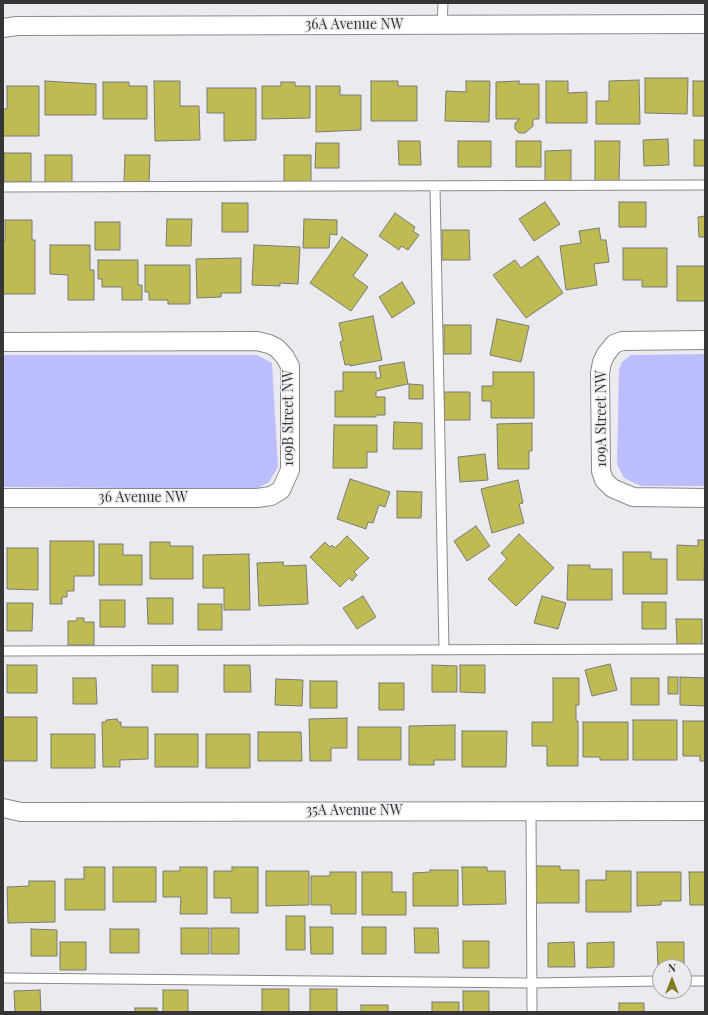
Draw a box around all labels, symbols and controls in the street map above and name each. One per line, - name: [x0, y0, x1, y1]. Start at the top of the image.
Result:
- street label: 36A Avenue NW: [305, 17, 403, 33]
- street label: 109B Street NW: [281, 370, 297, 466]
- street label: 109A Street NW: [594, 371, 610, 467]
- street label: 36 Avenue NW: [98, 490, 188, 506]
- street label: 35A Avenue NW: [306, 803, 402, 819]
- north arrow: [652, 959, 692, 999]
- text: N: [668, 960, 676, 975]

